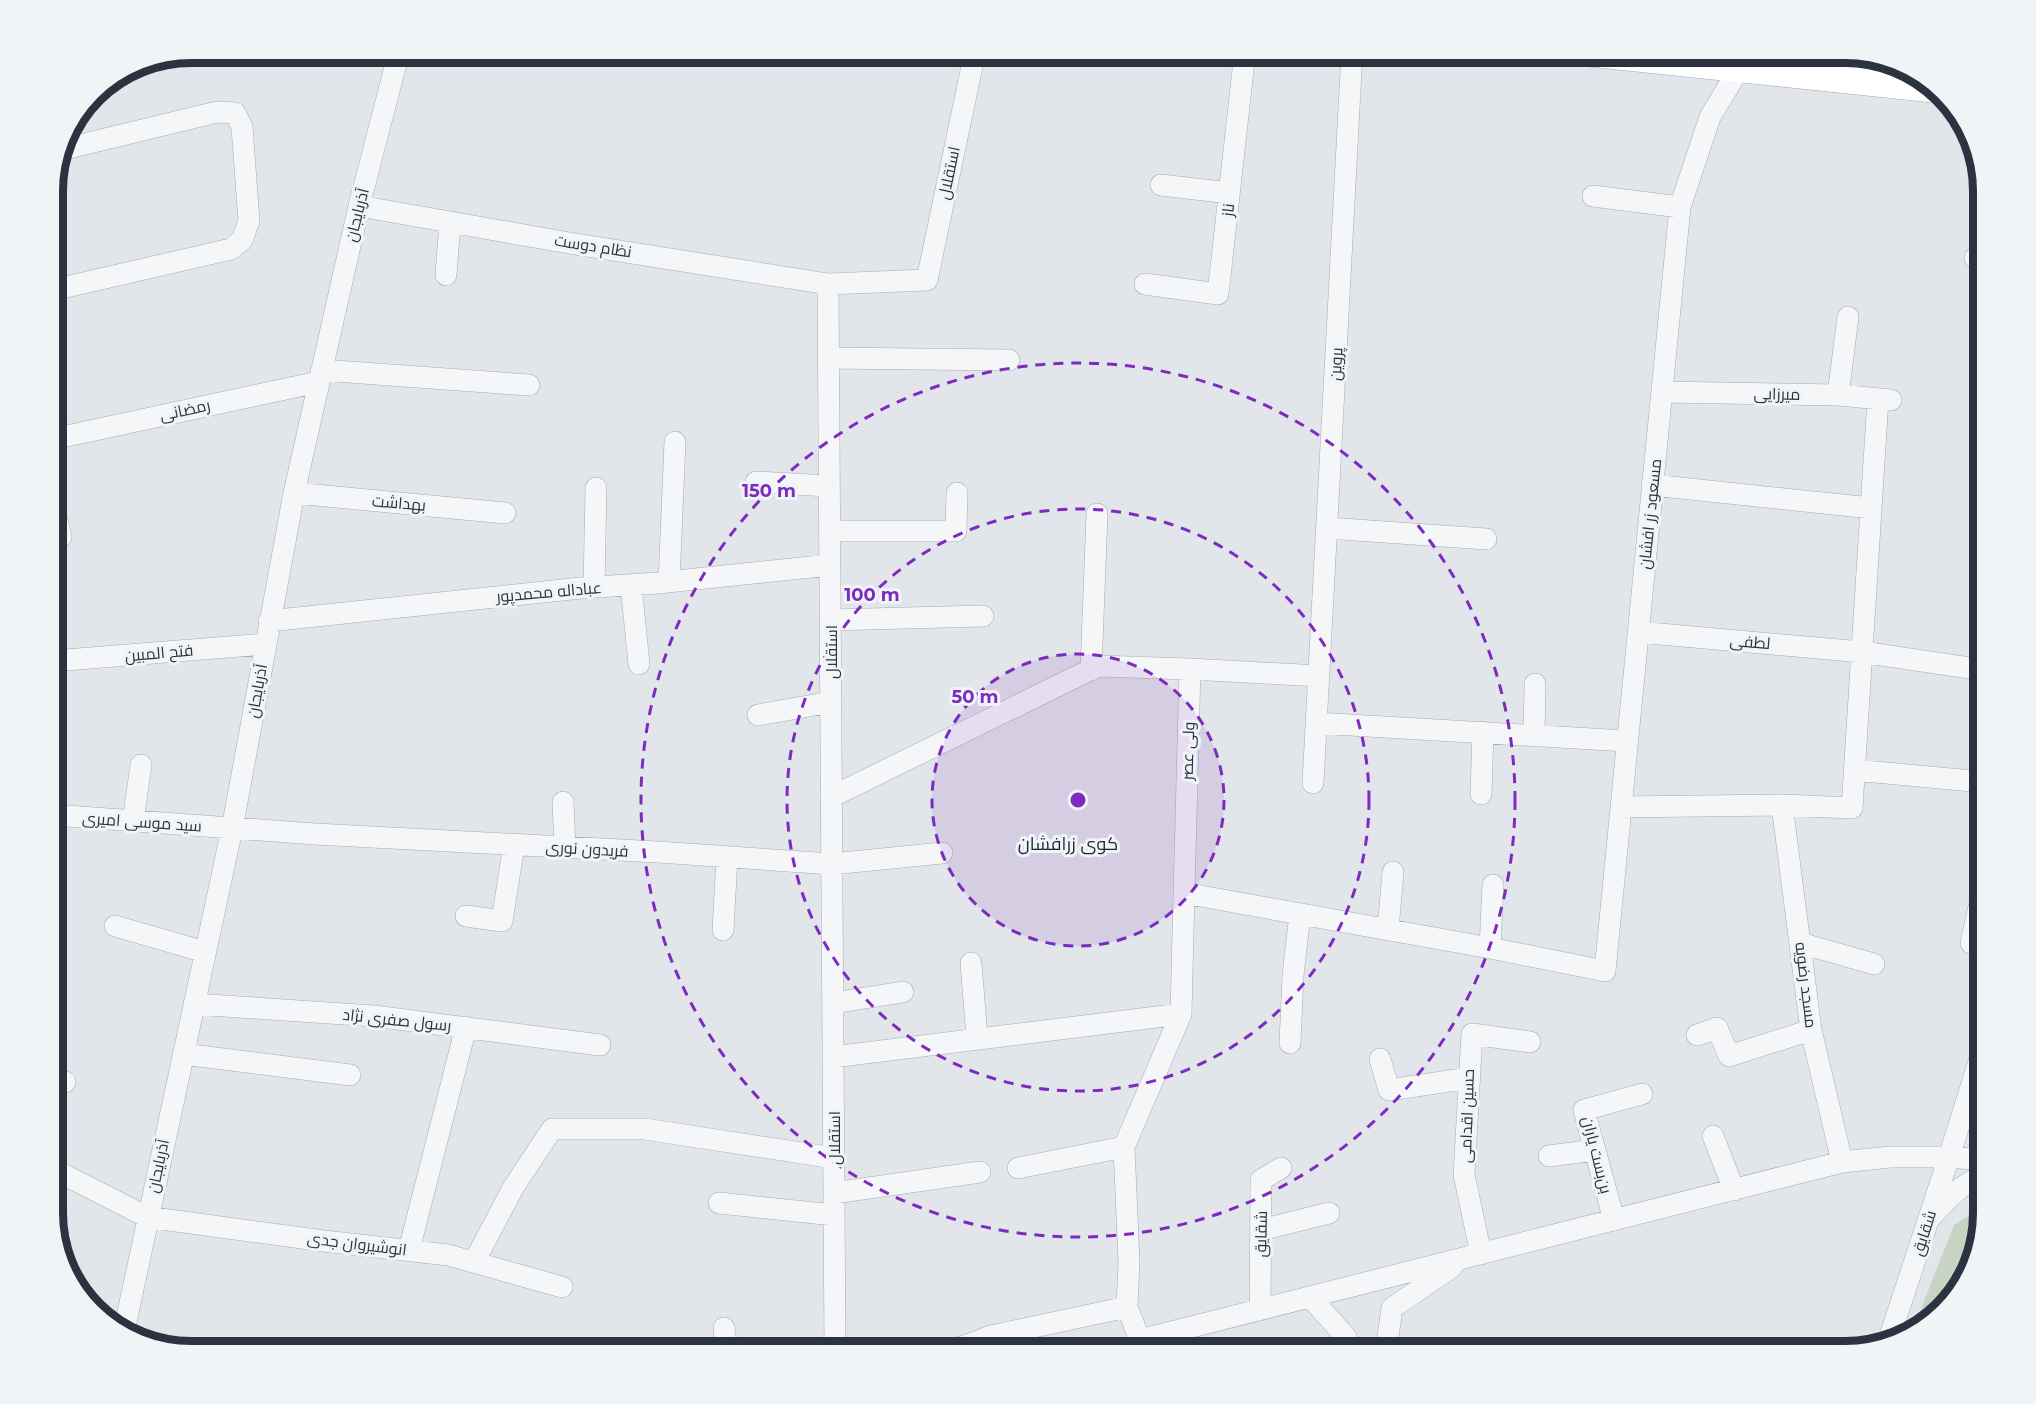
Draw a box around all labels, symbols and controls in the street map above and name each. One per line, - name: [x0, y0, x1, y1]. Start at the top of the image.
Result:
- street label: استقلال: [934, 145, 965, 202]
- street label: آذربایجان: [341, 186, 374, 244]
- street label: ناز: [1218, 202, 1238, 219]
- street label: نظام دوست: [553, 231, 633, 263]
- street label: پروین: [1326, 346, 1348, 381]
- street label: میرزایی: [1753, 384, 1801, 405]
- street label: رمضانی: [158, 395, 212, 426]
- street label: مسعود زر افشان: [1635, 458, 1666, 570]
- text: 150 m: [742, 480, 796, 502]
- street label: بهداشت: [371, 491, 427, 516]
- street label: عباداله محمدپور: [494, 578, 603, 608]
- text: 100 m: [844, 584, 900, 606]
- street label: استقلال: [822, 625, 842, 679]
- street label: لطفی: [1729, 631, 1771, 654]
- street label: فتح المبین: [124, 641, 194, 667]
- street label: آذربایجان: [243, 662, 272, 720]
- text: 50 m: [952, 686, 998, 708]
- street label: ولی عصر: [1177, 721, 1200, 782]
- centre of rings: [1068, 790, 1088, 810]
- street label: سید موسی امیری: [81, 808, 203, 837]
- district label: کوی زرافشان: [1018, 833, 1118, 855]
- street label: فریدون نوری: [545, 837, 629, 862]
- street label: مسجد رضویه: [1791, 941, 1821, 1029]
- street label: رسول صفری نژاد: [342, 1005, 452, 1036]
- street label: حسین اقدامی: [1456, 1069, 1479, 1163]
- street label: استقلال: [825, 1111, 845, 1165]
- street label: بن‌بست یاران: [1577, 1114, 1616, 1196]
- street label: آذربایجان: [143, 1137, 174, 1195]
- street label: شقایق: [1908, 1208, 1941, 1258]
- street label: شقایق: [1251, 1210, 1272, 1258]
- street label: انوشیروان جدی: [306, 1228, 408, 1261]

